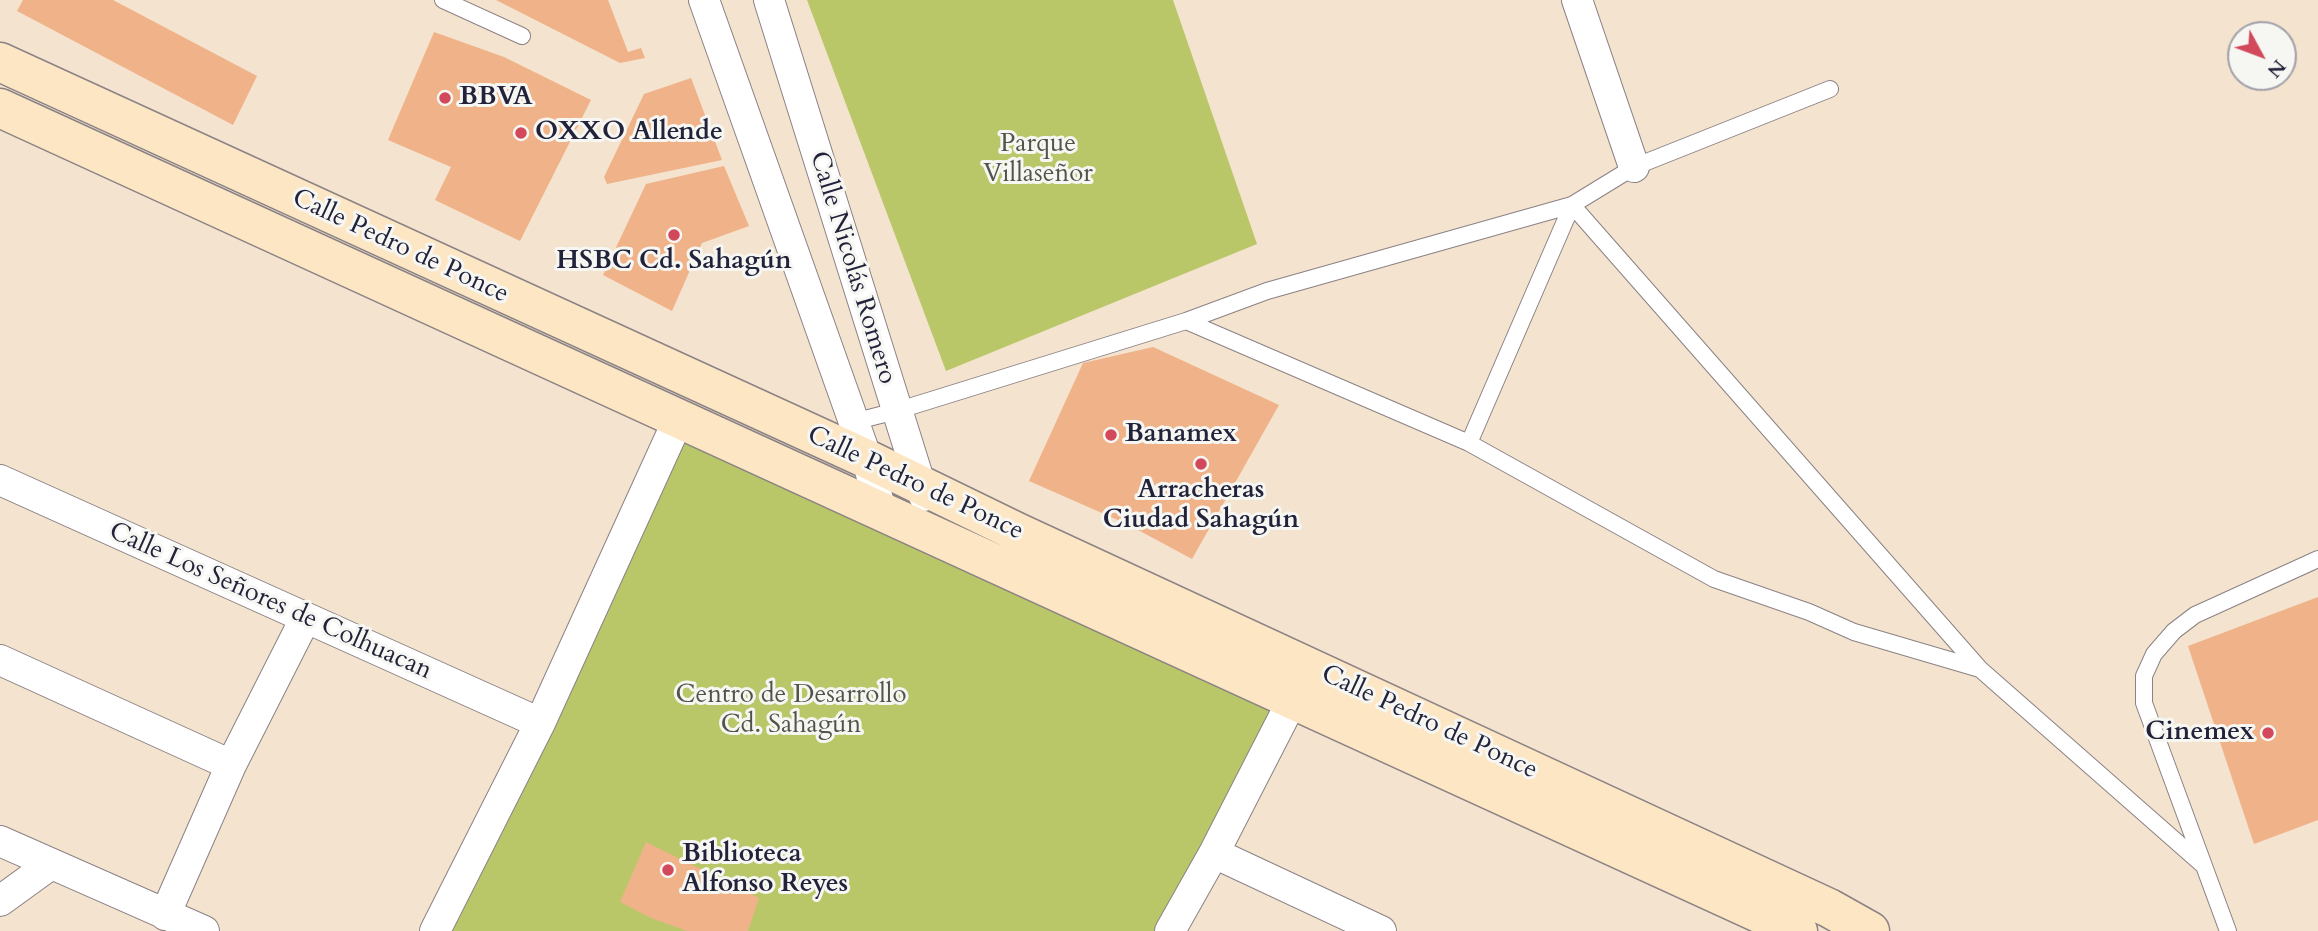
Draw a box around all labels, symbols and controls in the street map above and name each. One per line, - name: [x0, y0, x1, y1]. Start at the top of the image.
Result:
- north arrow: [2227, 21, 2297, 91]
- text: N: [2261, 54, 2292, 83]
- place label: BBVA: [459, 82, 533, 114]
- marker: BBVA: [437, 90, 453, 106]
- place label: OXXO Allende: [535, 117, 723, 149]
- marker: OXXO Allende: [513, 125, 529, 141]
- park label: Parque Villaseñor: [983, 129, 1093, 190]
- street label: Calle Nicolás Romero: [802, 148, 902, 388]
- street label: Calle Pedro de Ponce: [287, 183, 513, 311]
- marker: HSBC Cd. Sahagún: [666, 227, 682, 243]
- place label: HSBC Cd. Sahagún: [556, 246, 792, 278]
- place label: Banamex: [1125, 419, 1237, 451]
- street label: Calle Pedro de Ponce: [802, 420, 1028, 548]
- marker: Banamex: [1103, 427, 1119, 443]
- marker: Arracheras Ciudad Sahagún: [1193, 456, 1209, 472]
- place label: Arracheras Ciudad Sahagún: [1103, 475, 1299, 536]
- street label: Calle Los Señores de Colhuacan: [104, 517, 436, 687]
- street label: Calle Pedro de Ponce: [1316, 659, 1542, 787]
- park label: Centro de Desarrollo Cd. Sahagún: [676, 680, 906, 742]
- place label: Cinemex: [2145, 717, 2254, 749]
- marker: Cinemex: [2260, 725, 2276, 741]
- place label: Biblioteca Alfonso Reyes: [682, 839, 848, 900]
- marker: Biblioteca Alfonso Reyes: [660, 862, 676, 878]

